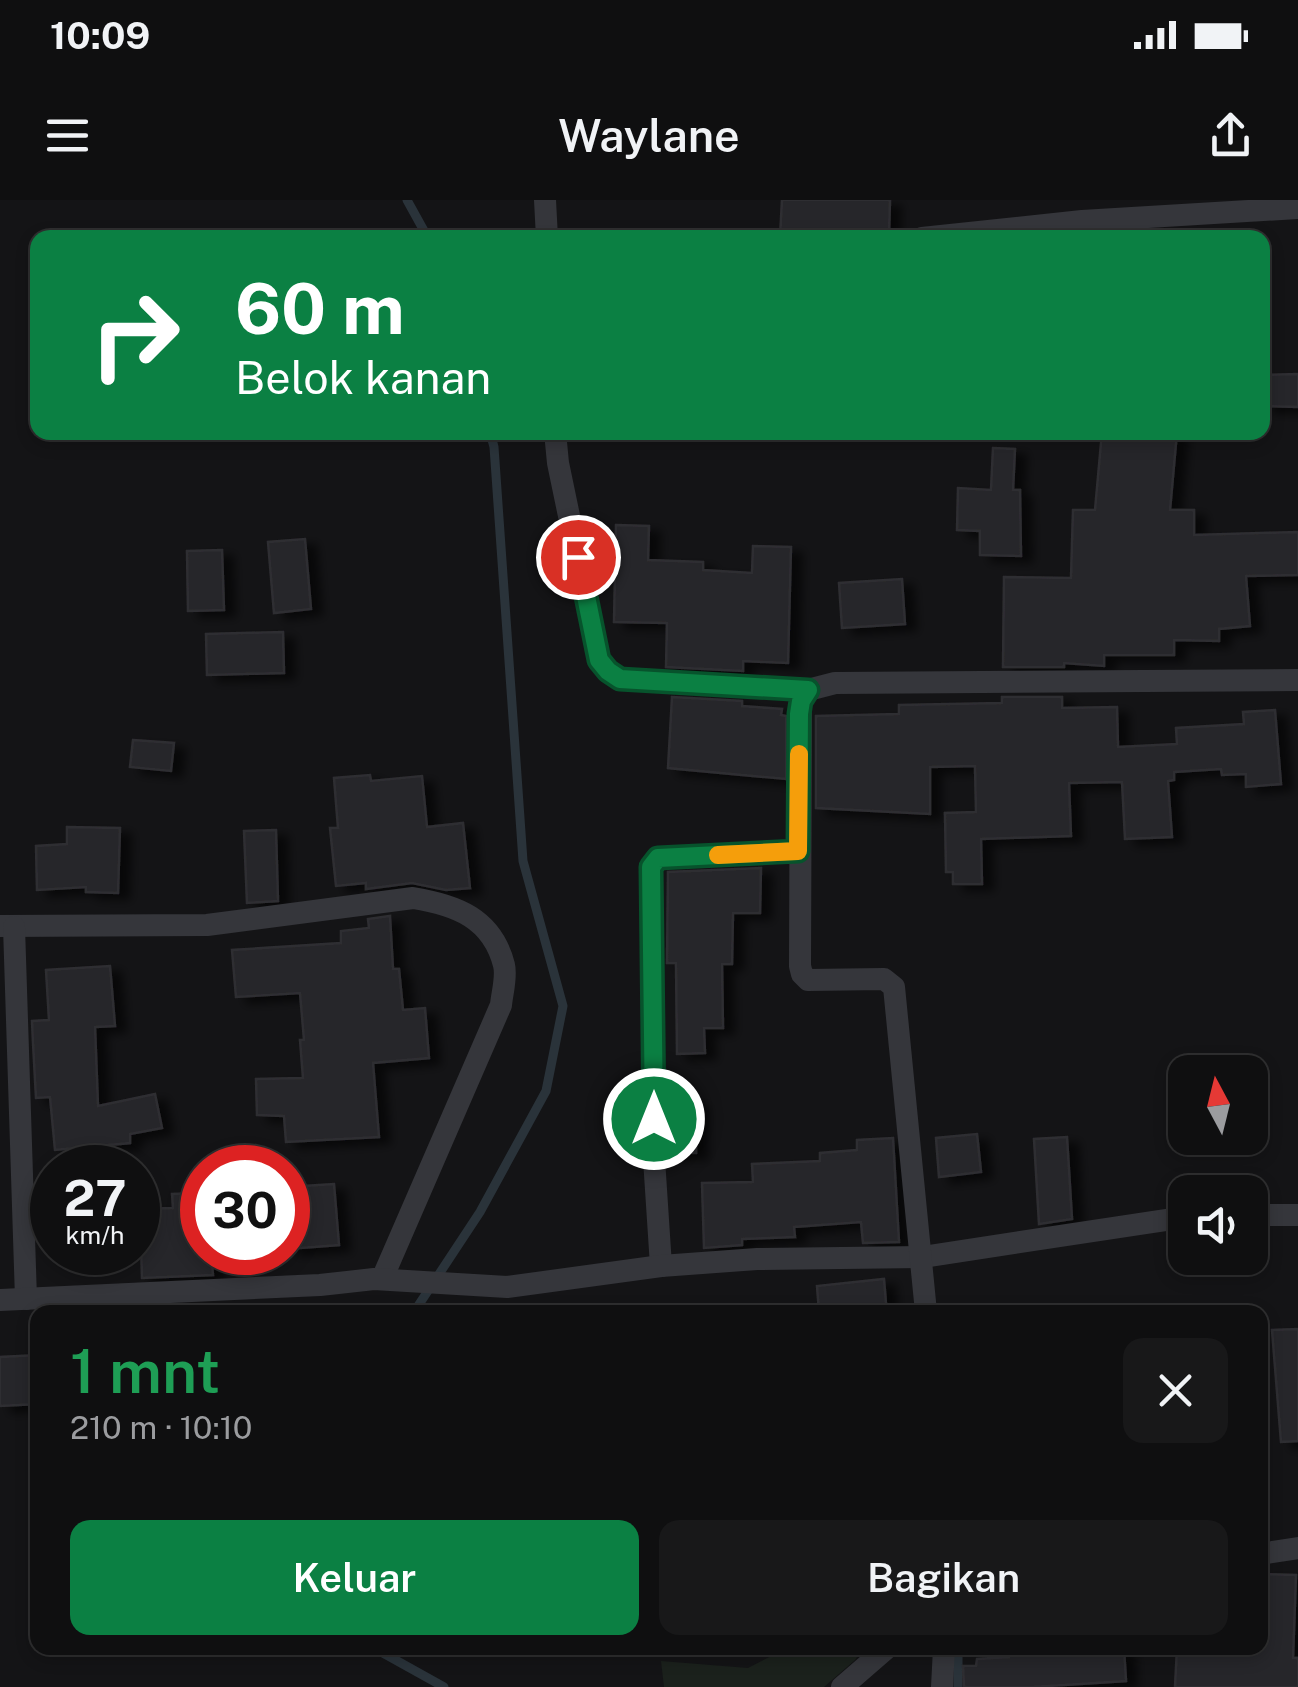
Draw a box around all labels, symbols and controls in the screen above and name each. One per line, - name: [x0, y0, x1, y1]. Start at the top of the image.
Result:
- text: 10:09: [50, 13, 150, 58]
- icon: menu: [40, 108, 95, 163]
- icon: share: [1203, 108, 1258, 163]
- text: Waylane: [558, 109, 740, 162]
- text: 60 m: [235, 267, 405, 350]
- icon: right: [70, 270, 200, 400]
- text: Belok kanan: [235, 351, 491, 404]
- pin: [536, 515, 621, 600]
- icon: arrive: [551, 530, 606, 585]
- north arrow: [1168, 1055, 1268, 1155]
- map controls: [1168, 1055, 1268, 1275]
- position arrow: [602, 1067, 706, 1171]
- speed limit sign: 30: [180, 1145, 310, 1275]
- text: 27: [63, 1168, 127, 1227]
- button: sound: [1168, 1175, 1268, 1275]
- text: km/h: [66, 1220, 124, 1250]
- text: 1 mnt: [70, 1336, 220, 1407]
- button: close: [1123, 1338, 1228, 1443]
- text: 210 m · 10:10: [70, 1409, 252, 1446]
- button: Keluar: [70, 1520, 639, 1635]
- button: Bagikan: [659, 1520, 1228, 1635]

